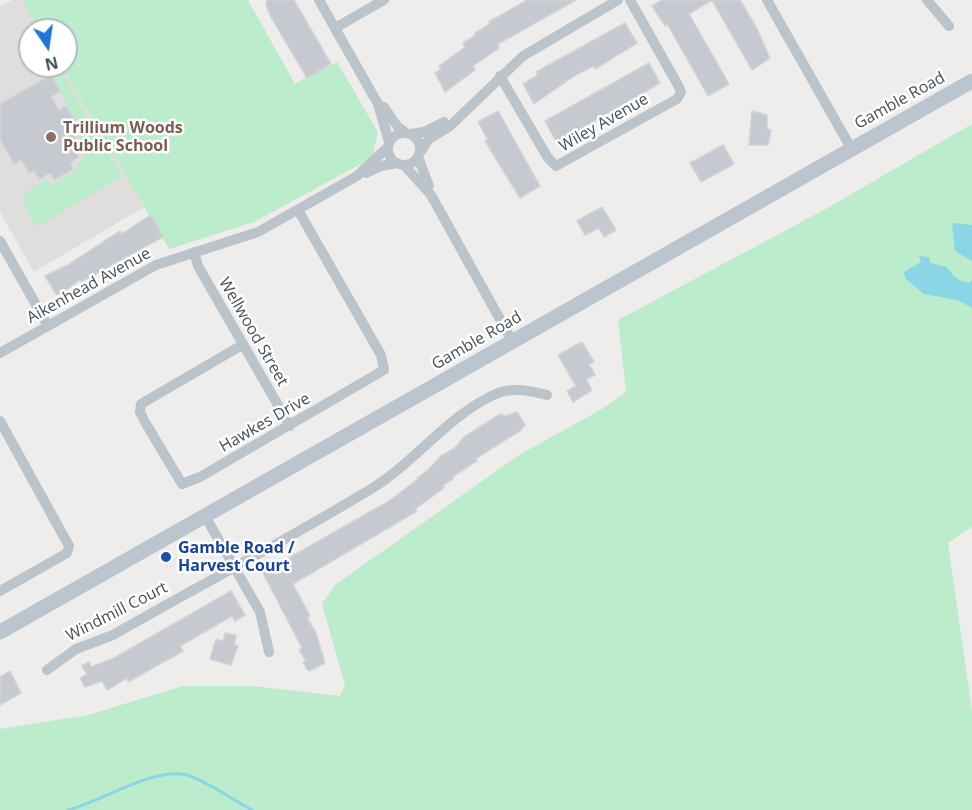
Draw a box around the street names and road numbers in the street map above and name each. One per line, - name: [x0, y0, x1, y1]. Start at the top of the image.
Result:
- street label: Gamble Road: [851, 68, 949, 134]
- street label: Wiley Avenue: [556, 90, 652, 156]
- street label: Aikenhead Avenue: [24, 244, 154, 328]
- street label: Wellwood Street: [214, 274, 292, 390]
- street label: Gamble Road: [429, 308, 525, 374]
- street label: Hawkes Drive: [216, 389, 314, 457]
- street label: Windmill Court: [63, 578, 171, 646]

